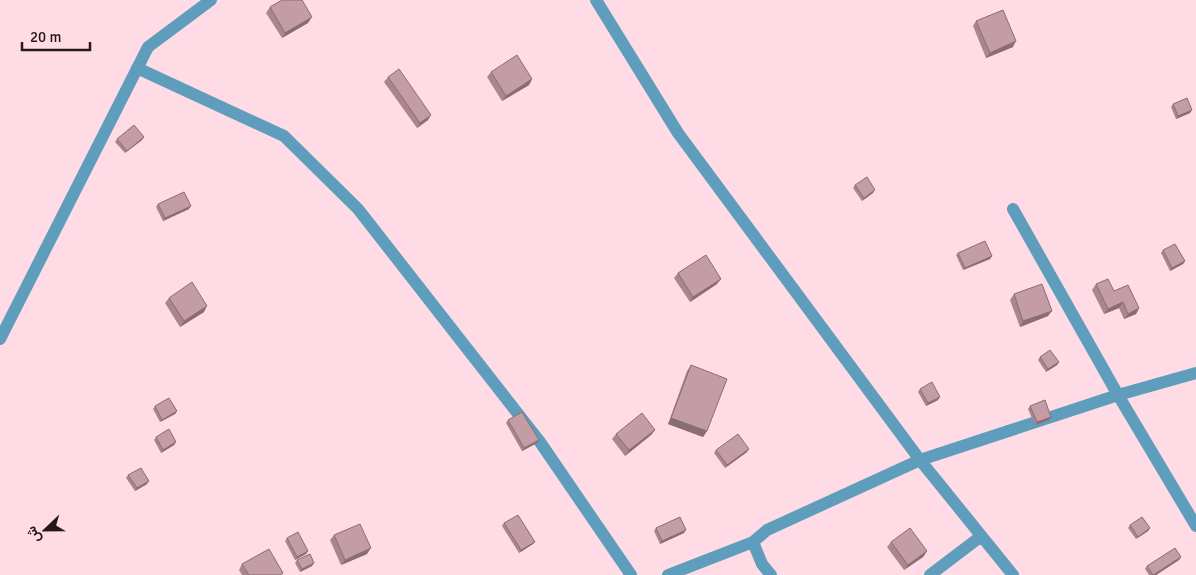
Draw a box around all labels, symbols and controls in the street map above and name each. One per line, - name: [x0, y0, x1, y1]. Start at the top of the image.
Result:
- scale bar: [22, 20, 90, 52]
- text: 20 m: [30, 28, 61, 46]
- north arrow: [20, 505, 70, 555]
- text: ش: [22, 524, 44, 546]

